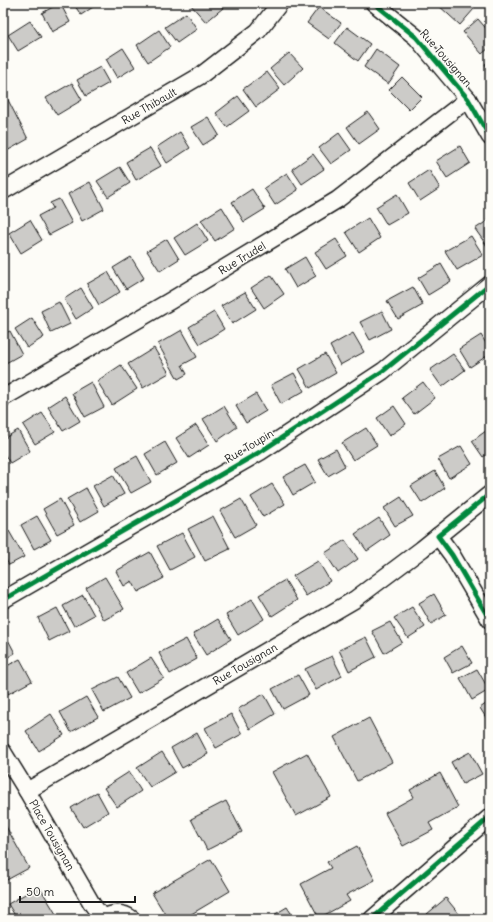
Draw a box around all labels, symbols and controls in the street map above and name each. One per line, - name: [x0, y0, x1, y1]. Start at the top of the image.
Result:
- street label: Rue Tousignan: [417, 26, 475, 90]
- street label: Rue Thibault: [119, 84, 179, 127]
- street label: Rue Trudel: [216, 238, 268, 278]
- street label: Rue Toupin: [222, 426, 276, 466]
- street label: Rue Tousignan: [210, 640, 280, 688]
- street label: Place Tousignan: [26, 797, 78, 873]
- scale bar: [20, 878, 135, 904]
- text: 50 m: [26, 884, 55, 899]

